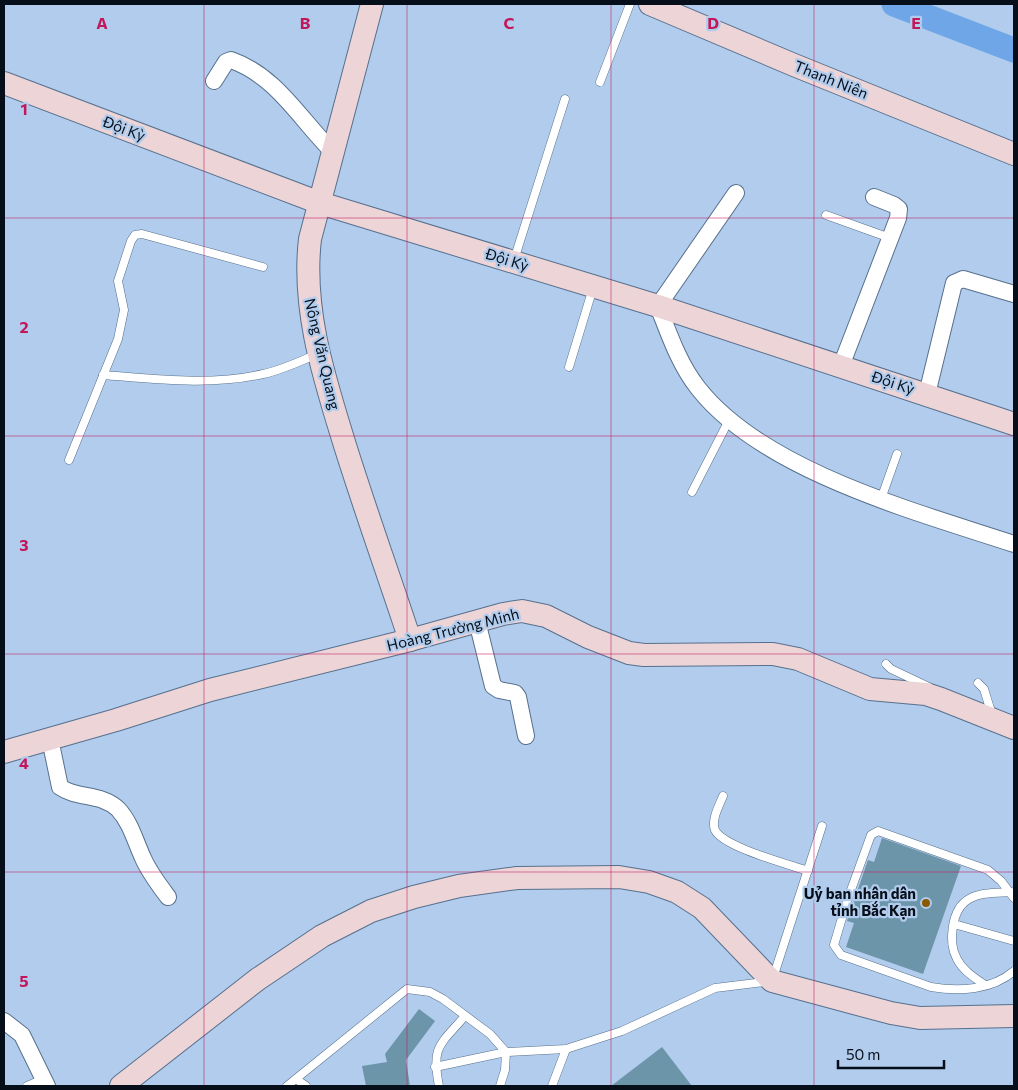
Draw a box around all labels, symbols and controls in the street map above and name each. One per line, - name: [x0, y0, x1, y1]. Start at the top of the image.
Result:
- text: A: [96, 13, 108, 32]
- text: B: [300, 13, 311, 32]
- text: C: [504, 13, 515, 32]
- text: D: [707, 13, 719, 32]
- text: E: [911, 13, 921, 32]
- street label: Thanh Niên: [792, 56, 871, 102]
- text: 1: [20, 99, 28, 118]
- street label: Đội Kỳ: [100, 111, 148, 144]
- street label: Đội Kỳ: [483, 244, 531, 274]
- street label: Nông Văn Quang: [301, 296, 345, 411]
- text: 2: [19, 317, 29, 336]
- street label: Đội Kỳ: [869, 366, 917, 397]
- text: 3: [19, 535, 29, 554]
- street label: Hoàng Trường Minh: [385, 604, 521, 654]
- text: 4: [19, 753, 29, 772]
- place label: Uỷ ban nhân dân tỉnh Bắc Kạn: [804, 884, 916, 920]
- marker: Uỷ ban nhân dân tỉnh Bắc Kạn: [920, 897, 932, 909]
- text: 5: [19, 971, 29, 990]
- scale bar: [838, 1038, 944, 1070]
- text: 50 m: [846, 1045, 880, 1063]

